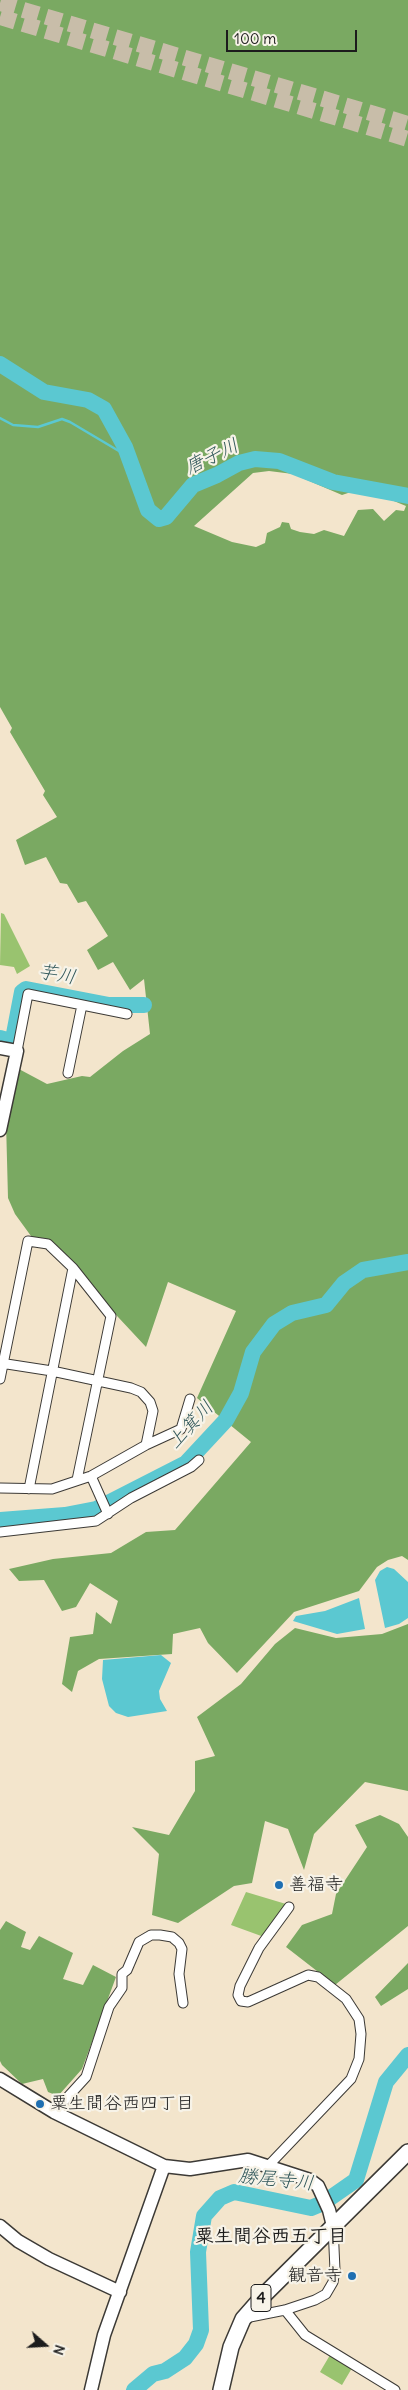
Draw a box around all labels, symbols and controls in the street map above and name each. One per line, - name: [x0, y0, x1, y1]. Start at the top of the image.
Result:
- scale bar: [228, 20, 359, 52]
- text: 100 m: [234, 29, 276, 48]
- water label: 唐子川: [181, 434, 243, 480]
- water label: 芋川: [36, 960, 78, 990]
- water label: 上箕川: [163, 1396, 219, 1454]
- place label: 善福寺: [289, 1874, 343, 1896]
- marker: 善福寺: [273, 1879, 285, 1891]
- place label: 粟生間谷西四丁目: [50, 2093, 194, 2115]
- marker: 粟生間谷西四丁目: [34, 2098, 46, 2110]
- water label: 勝尾寺川: [237, 2165, 315, 2195]
- district label: 粟生間谷西五丁目: [195, 2226, 347, 2248]
- place label: 観音寺: [288, 2265, 342, 2287]
- marker: 観音寺: [346, 2270, 358, 2282]
- road number: 4: [251, 2284, 271, 2312]
- north arrow: [20, 2320, 70, 2370]
- text: N: [49, 2342, 69, 2357]

